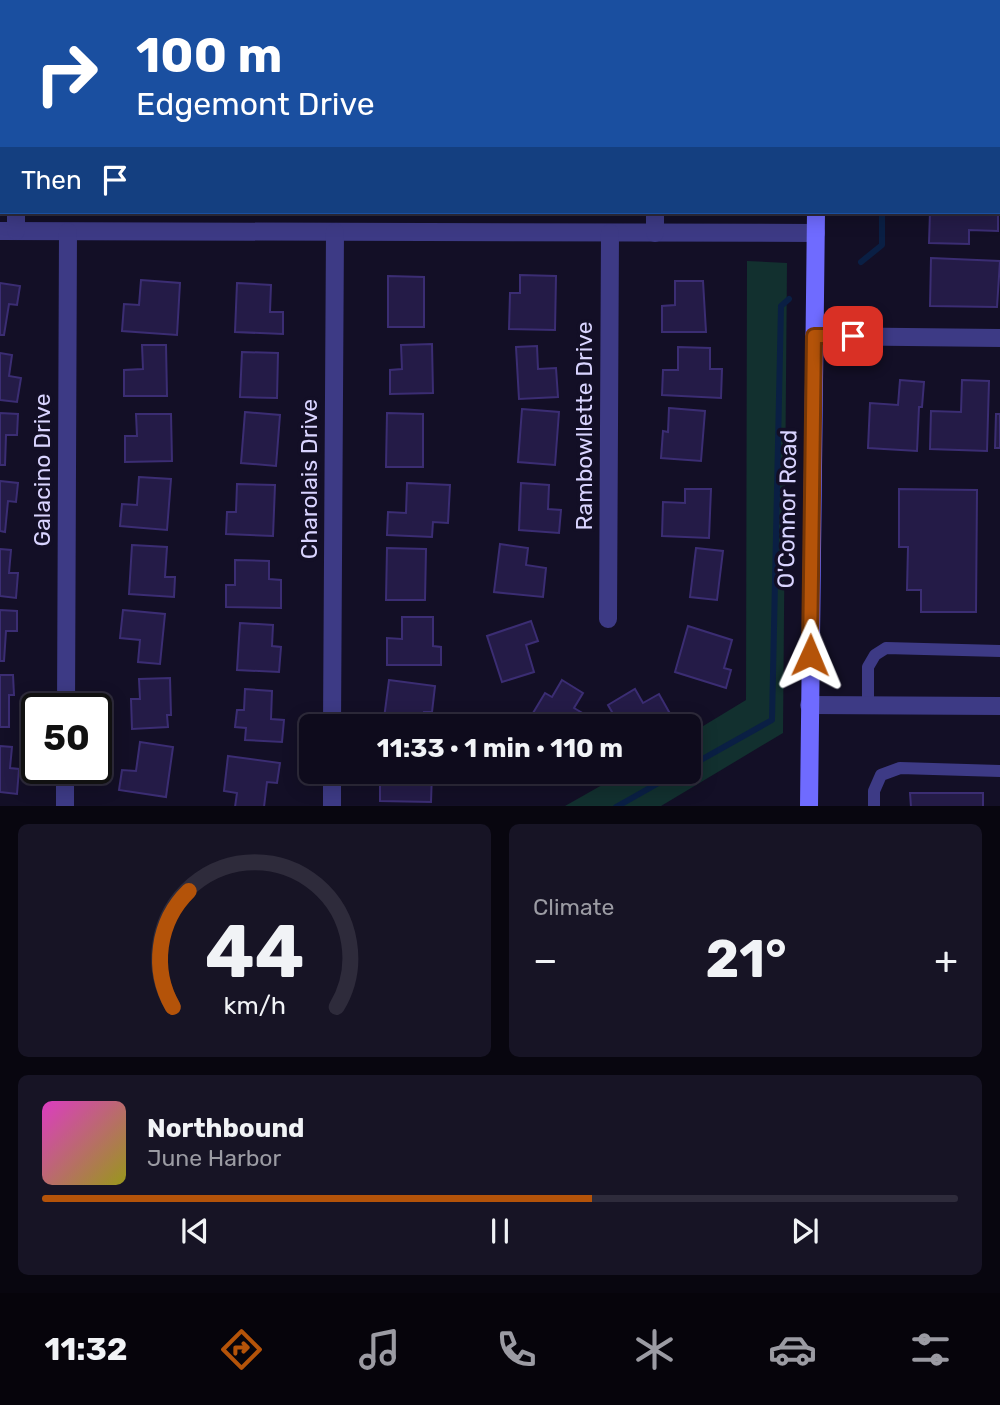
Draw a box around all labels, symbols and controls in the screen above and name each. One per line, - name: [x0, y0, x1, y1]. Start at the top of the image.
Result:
- text: 100 m: [136, 26, 282, 84]
- icon: right: [21, 28, 112, 119]
- text: Edgemont Drive: [136, 85, 375, 123]
- icon: arrive: [96, 161, 134, 199]
- text: Then: [21, 165, 82, 196]
- pin: [823, 306, 883, 366]
- icon: arrive: [834, 317, 872, 355]
- street label: Rambowllette Drive: [570, 321, 598, 531]
- street label: Galacino Drive: [28, 393, 56, 547]
- street label: Charolais Drive: [295, 399, 323, 559]
- street label: O'Connor Road: [772, 429, 802, 589]
- position arrow: [773, 618, 847, 692]
- speed limit sign: 50: [21, 693, 112, 784]
- text: 11:33 · 1 min · 110 m: [377, 733, 623, 764]
- text: Climate: [533, 893, 614, 921]
- text: 44: [205, 909, 304, 995]
- text: 21°: [706, 928, 787, 990]
- text: −: [533, 937, 558, 983]
- text: +: [934, 937, 958, 983]
- text: km/h: [223, 990, 286, 1019]
- text: Northbound: [147, 1113, 305, 1144]
- text: June Harbor: [147, 1144, 281, 1172]
- icon: previous: [176, 1212, 214, 1250]
- icon: pause: [481, 1212, 519, 1250]
- icon: next: [786, 1212, 824, 1250]
- icon: directions: [217, 1325, 266, 1374]
- icon: music: [355, 1325, 404, 1374]
- icon: phone: [492, 1325, 541, 1374]
- icon: climate: [630, 1325, 679, 1374]
- icon: car: [768, 1325, 817, 1374]
- icon: filters: [906, 1325, 955, 1374]
- text: 11:32: [44, 1330, 128, 1368]

